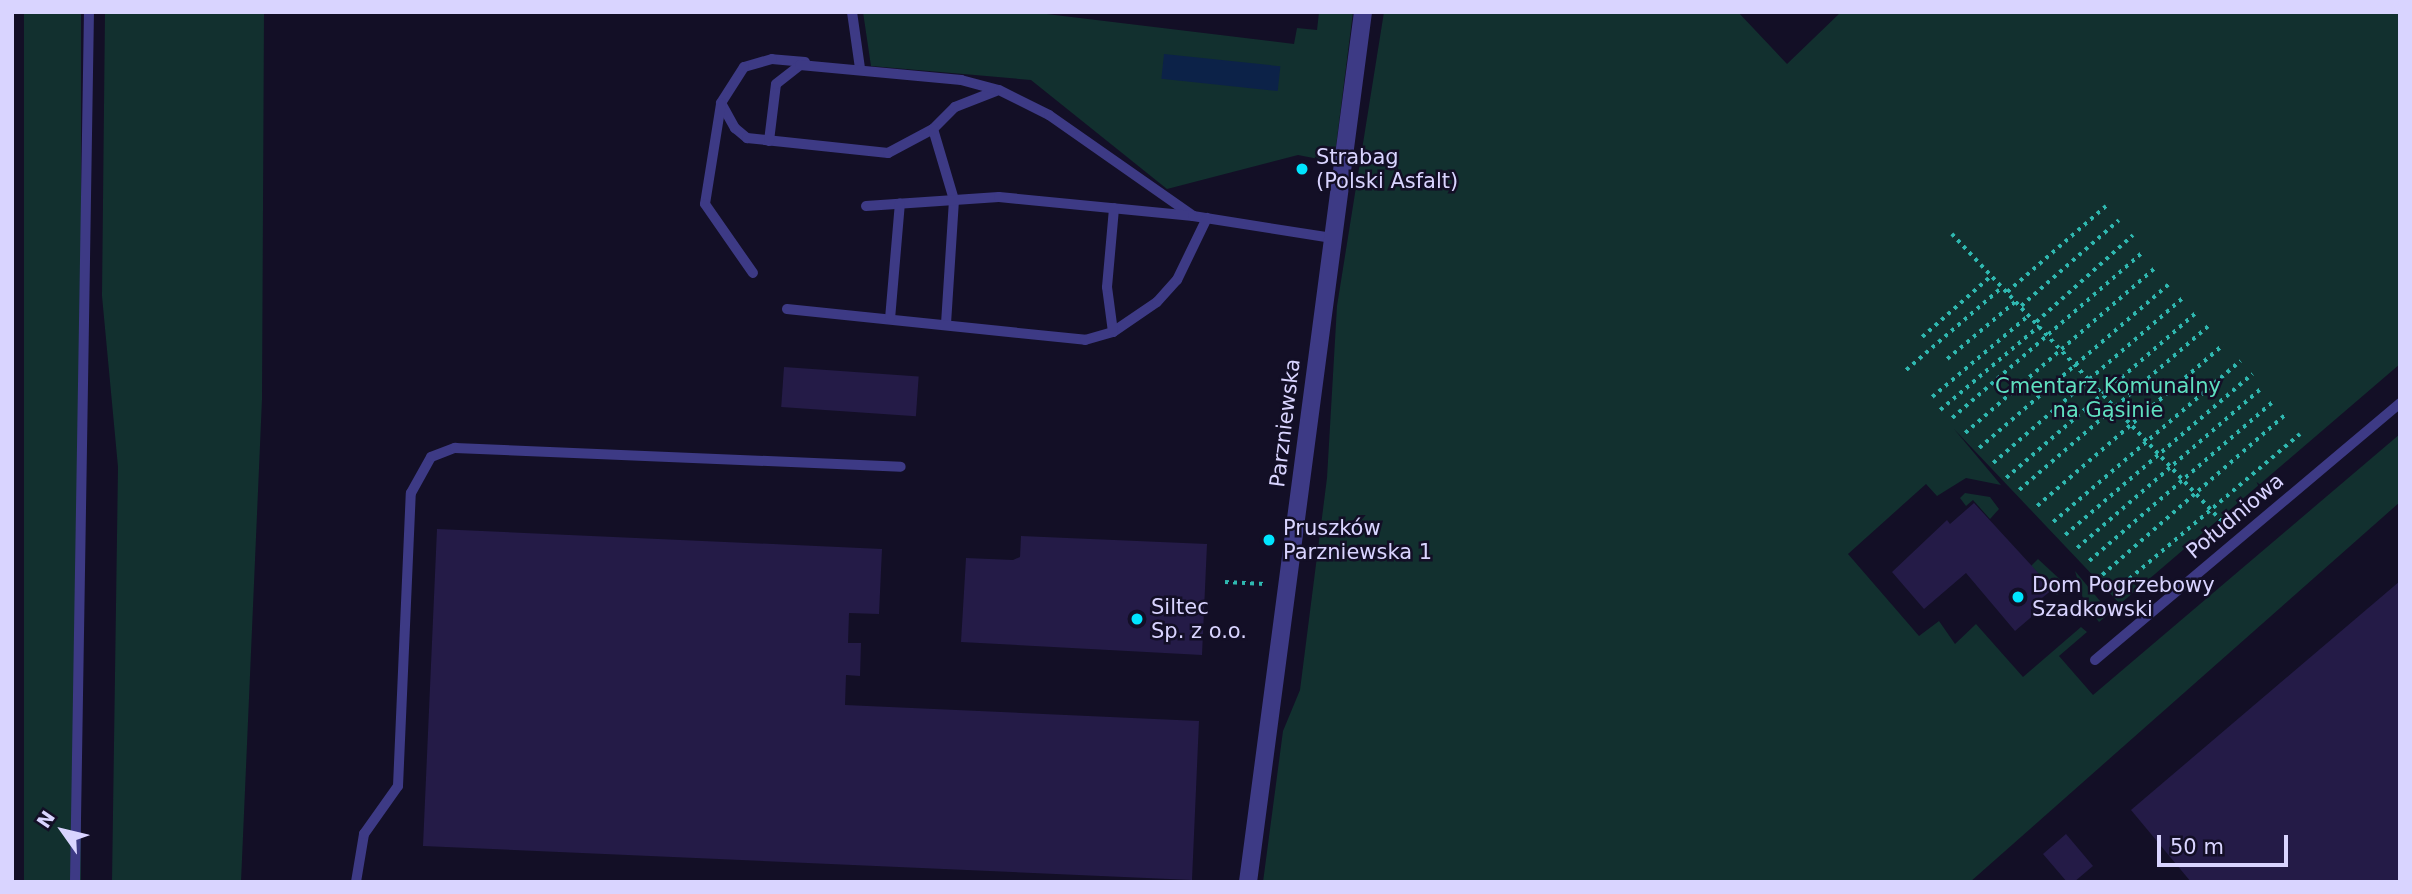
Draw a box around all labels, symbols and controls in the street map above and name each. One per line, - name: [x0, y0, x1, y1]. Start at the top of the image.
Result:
- place label: Strabag (Polski Asfalt): [1316, 144, 1458, 194]
- marker: Strabag (Polski Asfalt): [1294, 161, 1310, 177]
- street label: Parzniewska: [1265, 357, 1305, 489]
- park label: Cmentarz Komunalny na Gąsinie: [1995, 373, 2221, 423]
- street label: Południowa: [2181, 468, 2289, 564]
- place label: Pruszków Parzniewska 1: [1283, 515, 1432, 565]
- marker: Pruszków Parzniewska 1: [1261, 532, 1277, 548]
- place label: Dom Pogrzebowy Szadkowski: [2032, 572, 2215, 622]
- marker: Dom Pogrzebowy Szadkowski: [2010, 589, 2026, 605]
- place label: Siltec Sp. z o.o.: [1151, 594, 1247, 644]
- marker: Siltec Sp. z o.o.: [1129, 611, 1145, 627]
- north arrow: [28, 796, 98, 866]
- text: N: [32, 807, 59, 832]
- scale bar: [2160, 820, 2291, 864]
- text: 50 m: [2170, 835, 2224, 859]

